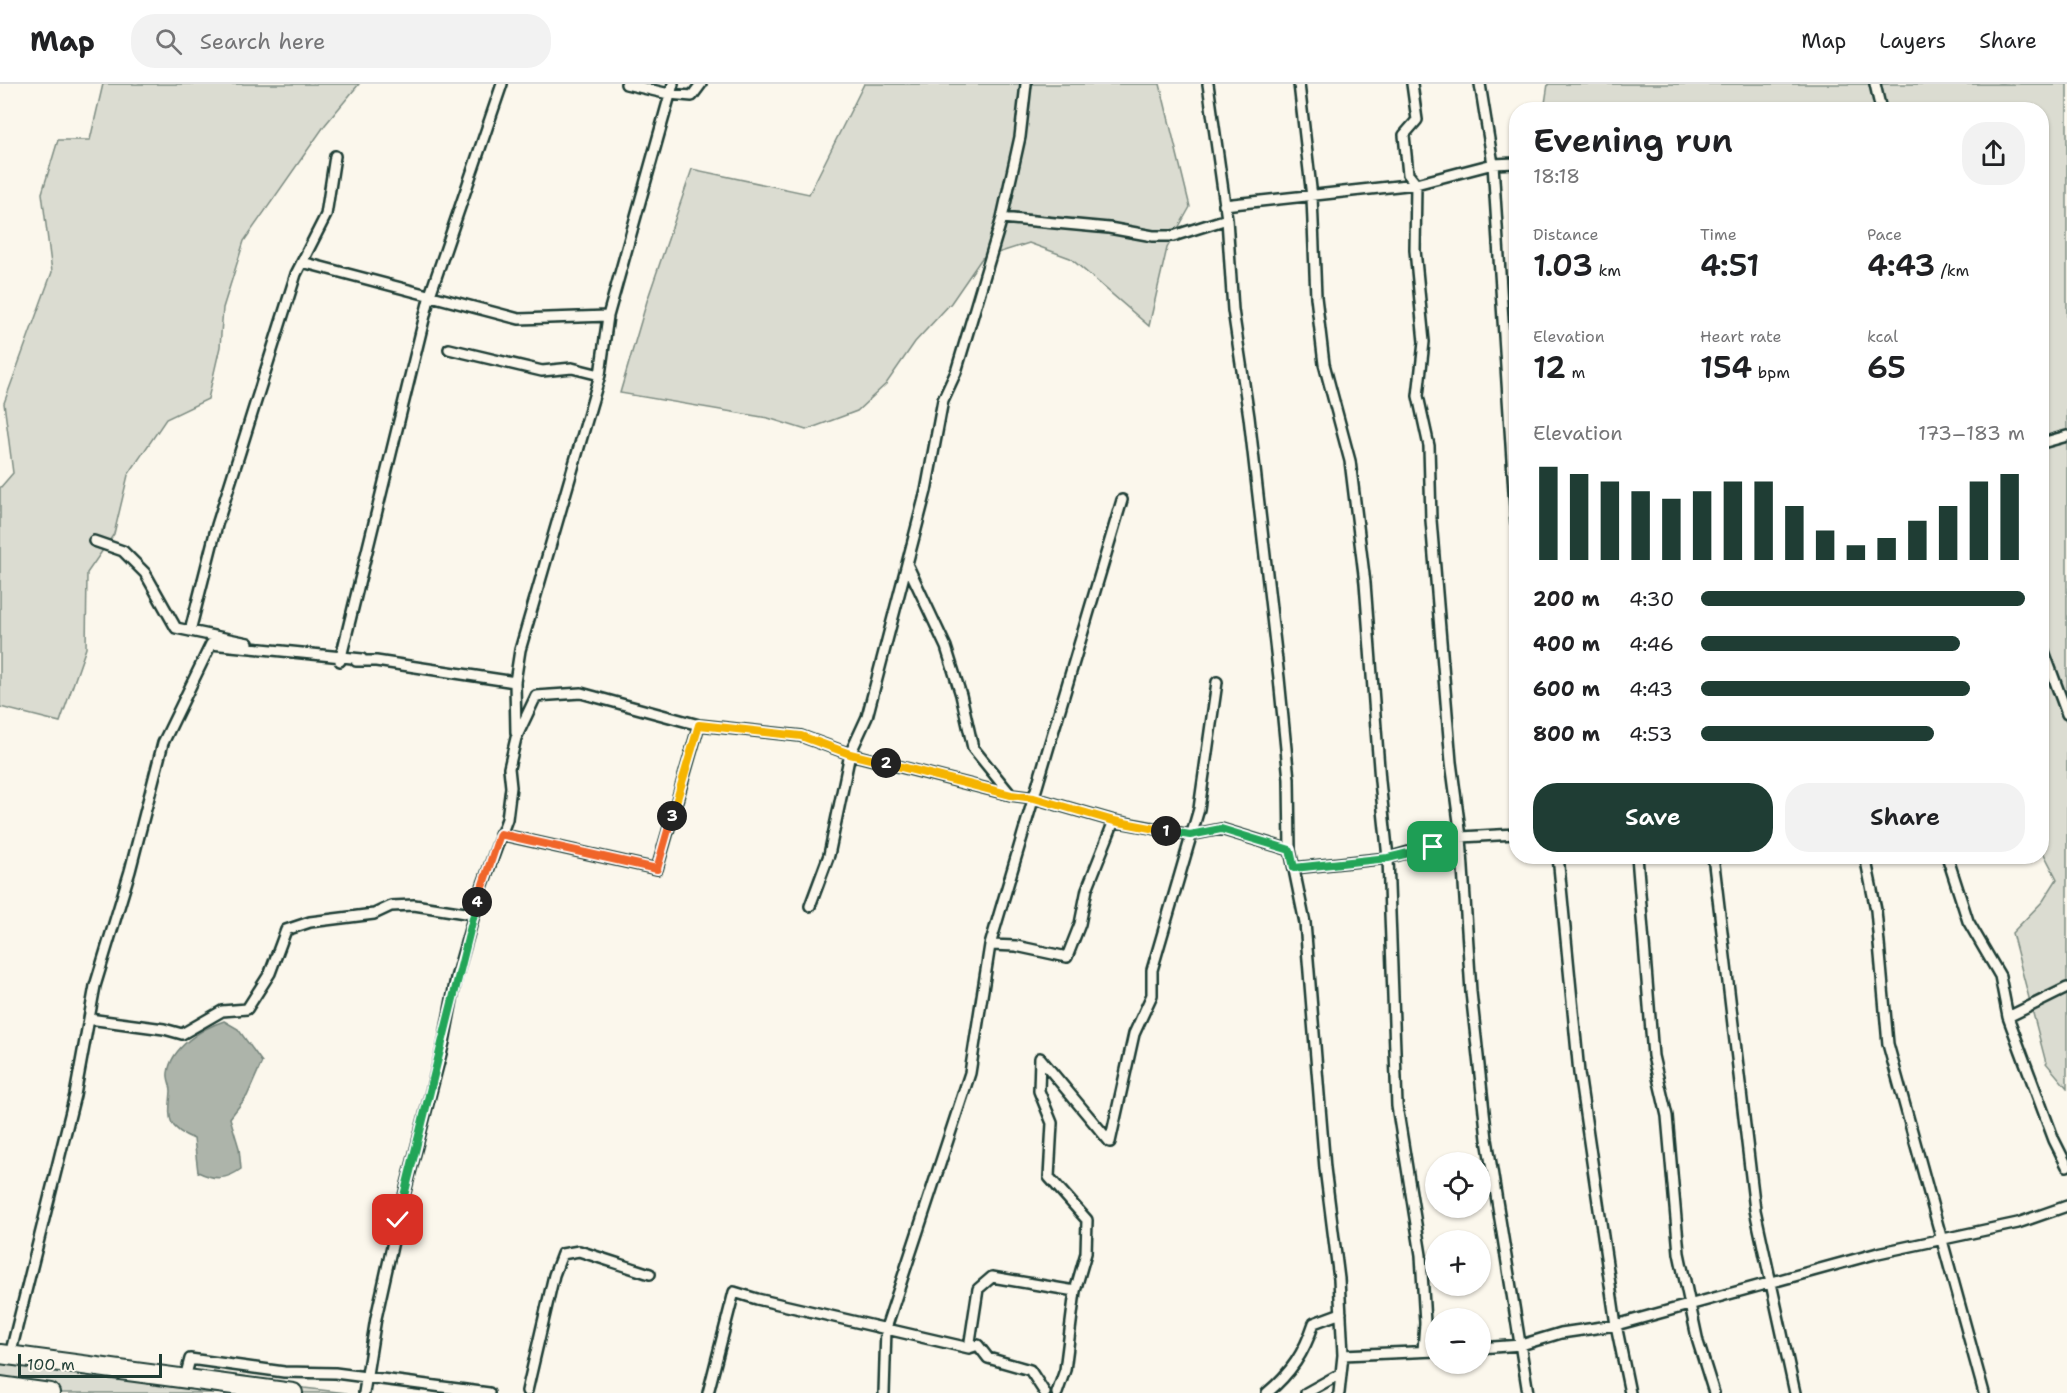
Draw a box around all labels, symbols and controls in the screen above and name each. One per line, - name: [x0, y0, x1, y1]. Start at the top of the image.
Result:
- search box: [131, 14, 551, 68]
- text: Map: [30, 22, 95, 60]
- icon: search: [152, 25, 185, 58]
- text: Search here: [200, 27, 325, 56]
- text: Map: [1801, 27, 1846, 55]
- text: Layers: [1879, 27, 1946, 55]
- text: Share: [1979, 27, 2037, 55]
- text: Evening run: [1533, 118, 1733, 163]
- button: share: [1962, 122, 2025, 185]
- text: 18:18: [1533, 163, 1580, 189]
- text: Distance: [1533, 224, 1599, 245]
- text: Time: [1700, 224, 1737, 245]
- text: Pace: [1867, 224, 1902, 245]
- text: 1.03: [1533, 245, 1593, 286]
- text: 4:51: [1700, 245, 1759, 286]
- text: 4:43: [1867, 245, 1935, 286]
- text: km: [1593, 260, 1621, 281]
- text: /km: [1935, 260, 1969, 281]
- text: Elevation: [1533, 326, 1605, 347]
- text: Heart rate: [1700, 326, 1782, 347]
- text: kcal: [1867, 326, 1898, 347]
- text: 12: [1533, 347, 1566, 388]
- text: 154: [1700, 347, 1752, 388]
- text: 65: [1867, 347, 1906, 388]
- text: m: [1566, 362, 1585, 383]
- text: bpm: [1752, 362, 1790, 383]
- text: Elevation: [1533, 420, 1623, 446]
- text: 173–183 m: [1918, 420, 2025, 446]
- text: 200 m: [1533, 586, 1600, 612]
- text: 4:30: [1629, 586, 1674, 612]
- text: 400 m: [1533, 631, 1600, 657]
- text: 4:46: [1629, 631, 1674, 657]
- text: 600 m: [1533, 676, 1600, 702]
- text: 4:43: [1629, 676, 1673, 702]
- text: 800 m: [1533, 721, 1600, 747]
- text: 4:53: [1629, 721, 1673, 747]
- pin: 2: [871, 748, 901, 778]
- text: 2: [880, 752, 892, 773]
- button: Save: [1533, 783, 1773, 852]
- button: Share: [1785, 783, 2025, 852]
- pin: 3: [657, 801, 687, 831]
- text: 3: [666, 805, 678, 826]
- pin: 1: [1151, 816, 1181, 846]
- text: 1: [1162, 820, 1170, 841]
- pin: [1407, 821, 1458, 872]
- icon: arrive: [1416, 830, 1449, 863]
- pin: 4: [462, 887, 492, 917]
- text: 4: [471, 891, 483, 912]
- map controls: [1425, 1152, 1491, 1374]
- button: locate: [1425, 1152, 1491, 1218]
- pin: [372, 1194, 423, 1245]
- icon: check: [381, 1203, 414, 1236]
- button: +: [1425, 1230, 1491, 1296]
- button: −: [1425, 1308, 1491, 1374]
- scale bar: [18, 1351, 162, 1378]
- text: 100 m: [27, 1354, 75, 1375]

